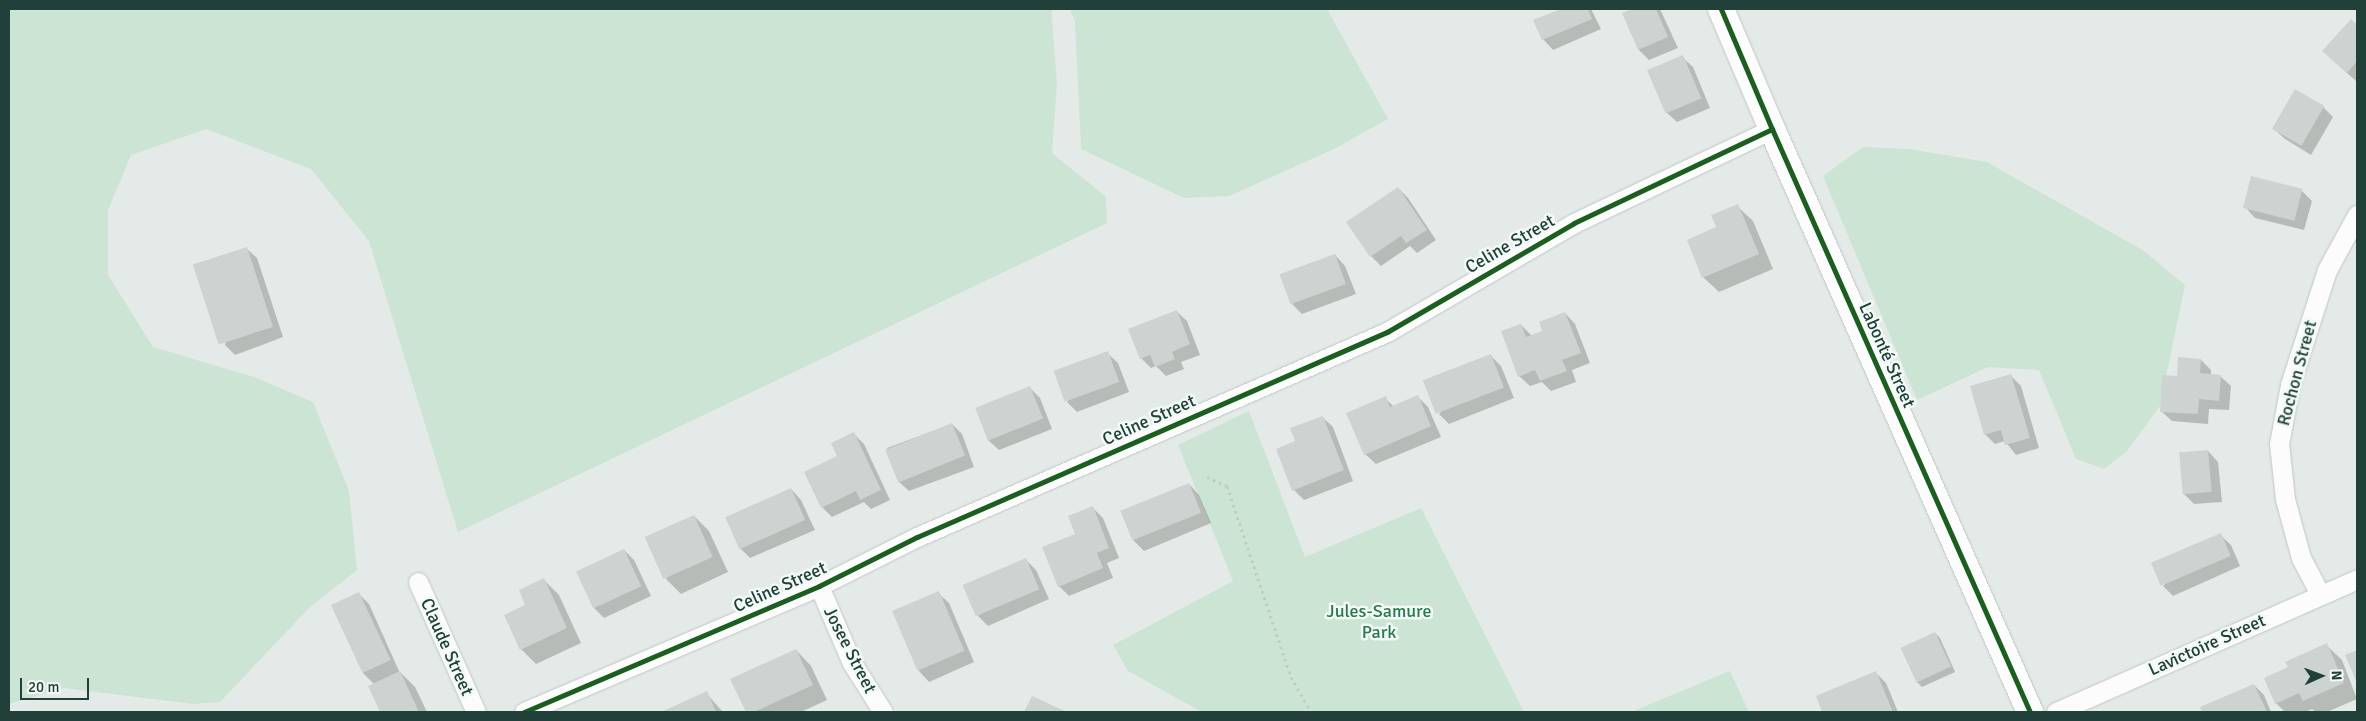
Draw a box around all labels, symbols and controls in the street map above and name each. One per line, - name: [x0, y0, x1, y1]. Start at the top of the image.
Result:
- street label: Celine Street: [1462, 210, 1558, 278]
- street label: Labonté Street: [1854, 299, 1920, 411]
- street label: Rochon Street: [2273, 318, 2321, 428]
- street label: Celine Street: [1099, 390, 1199, 450]
- street label: Celine Street: [730, 557, 830, 617]
- street label: Claude Street: [416, 595, 478, 699]
- park label: Jules-Samure Park: [1327, 601, 1431, 644]
- street label: Josee Street: [819, 603, 881, 697]
- street label: Lavictoire Street: [2145, 610, 2269, 680]
- north arrow: [2296, 651, 2346, 701]
- scale bar: [22, 668, 91, 700]
- text: N: [2328, 670, 2345, 681]
- text: 20 m: [28, 678, 59, 696]

